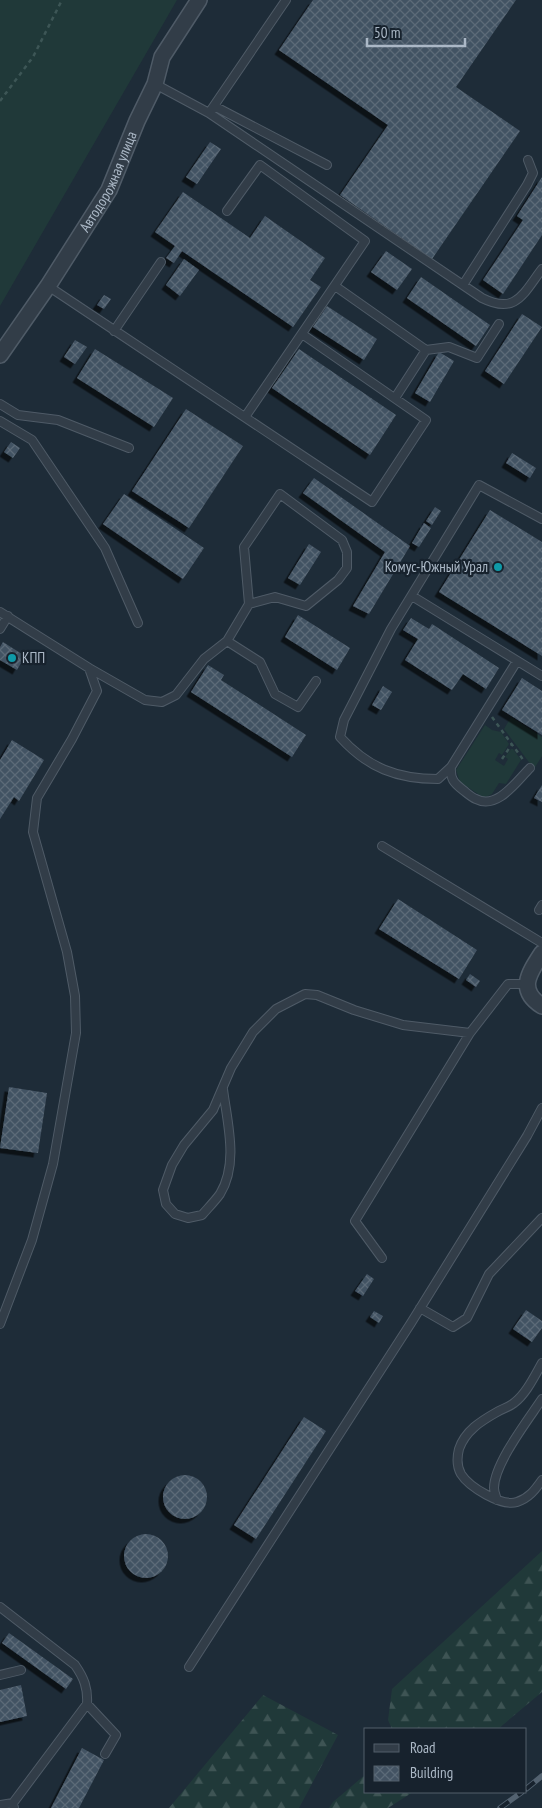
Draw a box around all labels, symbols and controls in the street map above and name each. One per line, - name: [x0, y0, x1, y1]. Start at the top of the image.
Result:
- scale bar: [367, 15, 464, 47]
- text: 50 m: [374, 23, 400, 42]
- street label: Автодорожная улица: [75, 128, 141, 235]
- place label: Комус-Южный Урал: [385, 557, 488, 576]
- marker: Комус-Южный Урал: [492, 561, 504, 573]
- place label: КПП: [22, 648, 45, 667]
- marker: КПП: [6, 652, 18, 664]
- legend: [364, 1728, 527, 1793]
- text: Road: [410, 1738, 436, 1757]
- text: Building: [410, 1763, 453, 1782]

